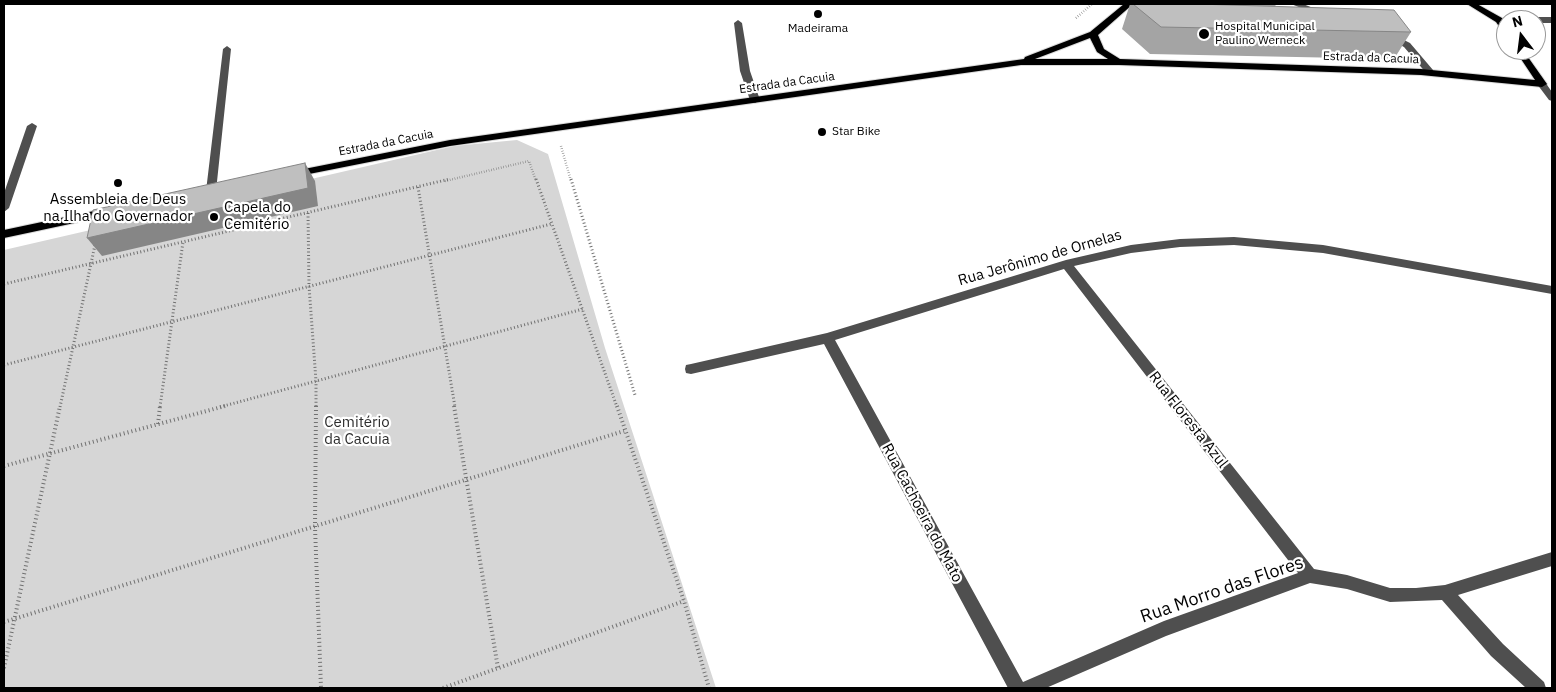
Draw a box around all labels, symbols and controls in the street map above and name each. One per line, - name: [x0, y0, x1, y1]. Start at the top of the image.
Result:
- marker: Madeirama: [812, 8, 824, 20]
- north arrow: [1496, 10, 1546, 60]
- text: N: [1510, 11, 1525, 31]
- place label: Hospital Municipal Paulino Werneck: [1215, 20, 1315, 48]
- place label: Madeirama: [788, 22, 848, 36]
- marker: Hospital Municipal Paulino Werneck: [1197, 27, 1211, 41]
- street label: Estrada da Cacuia: [1323, 49, 1419, 67]
- street label: Estrada da Cacuia: [738, 69, 836, 97]
- place label: Star Bike: [832, 125, 880, 139]
- marker: Star Bike: [816, 126, 828, 138]
- street label: Estrada da Cacuia: [337, 127, 435, 159]
- marker: Assembleia de Deus na Ilha do Governador: [112, 177, 124, 189]
- place label: Assembleia de Deus na Ilha do Governador: [43, 191, 193, 226]
- place label: Capela do Cemitério: [224, 199, 291, 234]
- marker: Capela do Cemitério: [208, 211, 220, 223]
- street label: Rua Jerônimo de Ornelas: [956, 226, 1124, 290]
- street label: Rua Floresta Azul: [1145, 368, 1231, 472]
- park label: Cemitério da Cacuia: [324, 414, 390, 449]
- street label: Rua Cachoeira do Mato: [878, 440, 966, 586]
- street label: Rua Morro das Flores: [1138, 552, 1306, 628]

